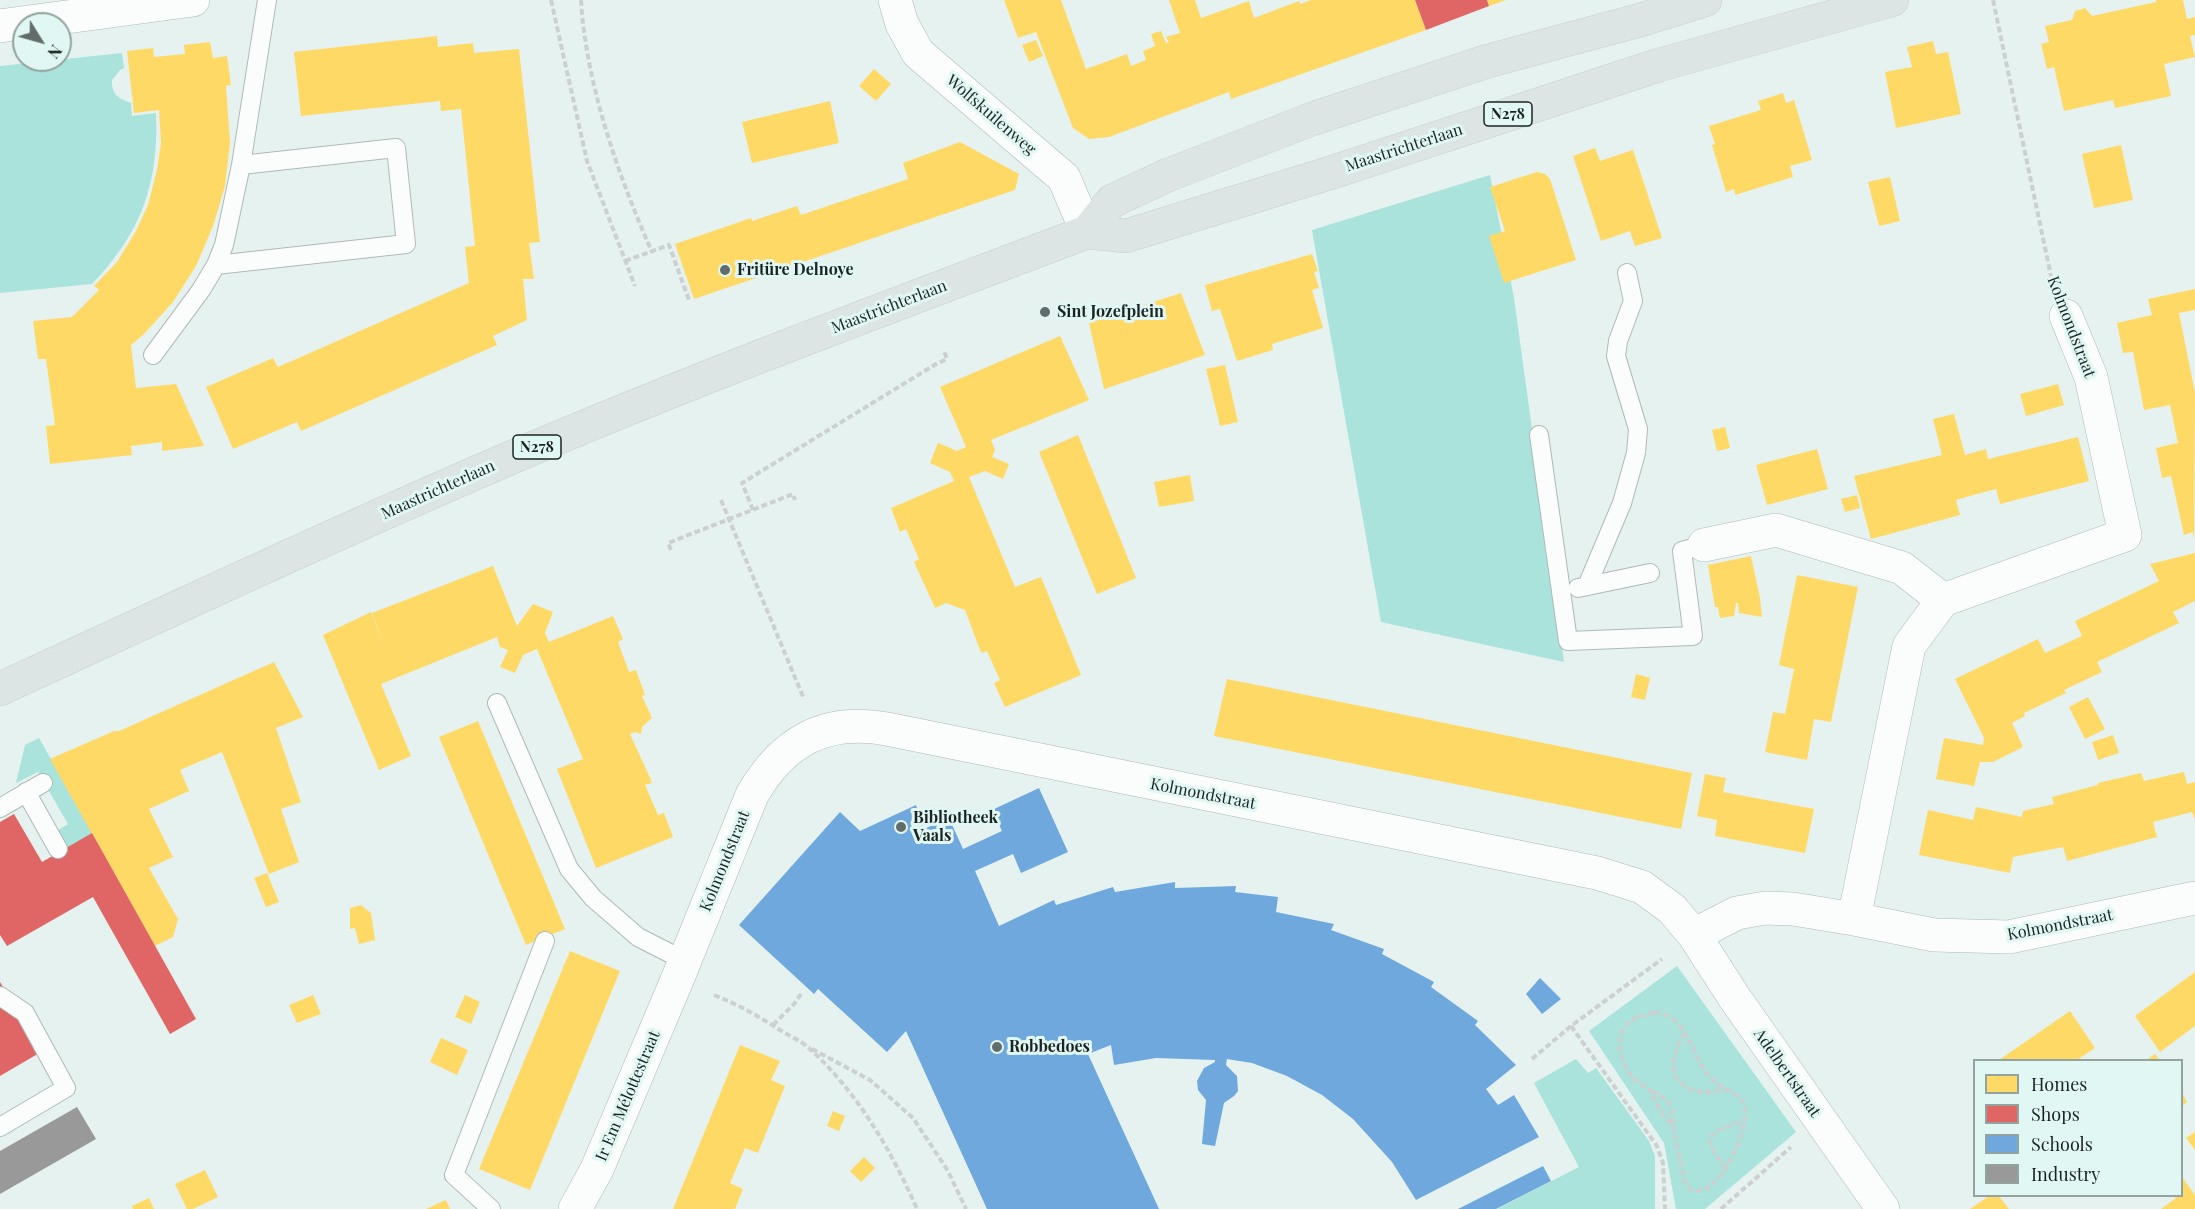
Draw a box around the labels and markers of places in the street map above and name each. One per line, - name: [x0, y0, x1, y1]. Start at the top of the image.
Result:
- place label: Fritüre Delnoye: [737, 260, 854, 280]
- marker: Fritüre Delnoye: [718, 263, 732, 277]
- place label: Sint Jozefplein: [1057, 302, 1164, 322]
- marker: Sint Jozefplein: [1038, 305, 1052, 319]
- place label: Bibliotheek Vaals: [913, 808, 998, 846]
- marker: Bibliotheek Vaals: [894, 820, 908, 834]
- place label: Robbedoes: [1009, 1037, 1090, 1057]
- marker: Robbedoes: [990, 1040, 1004, 1054]

